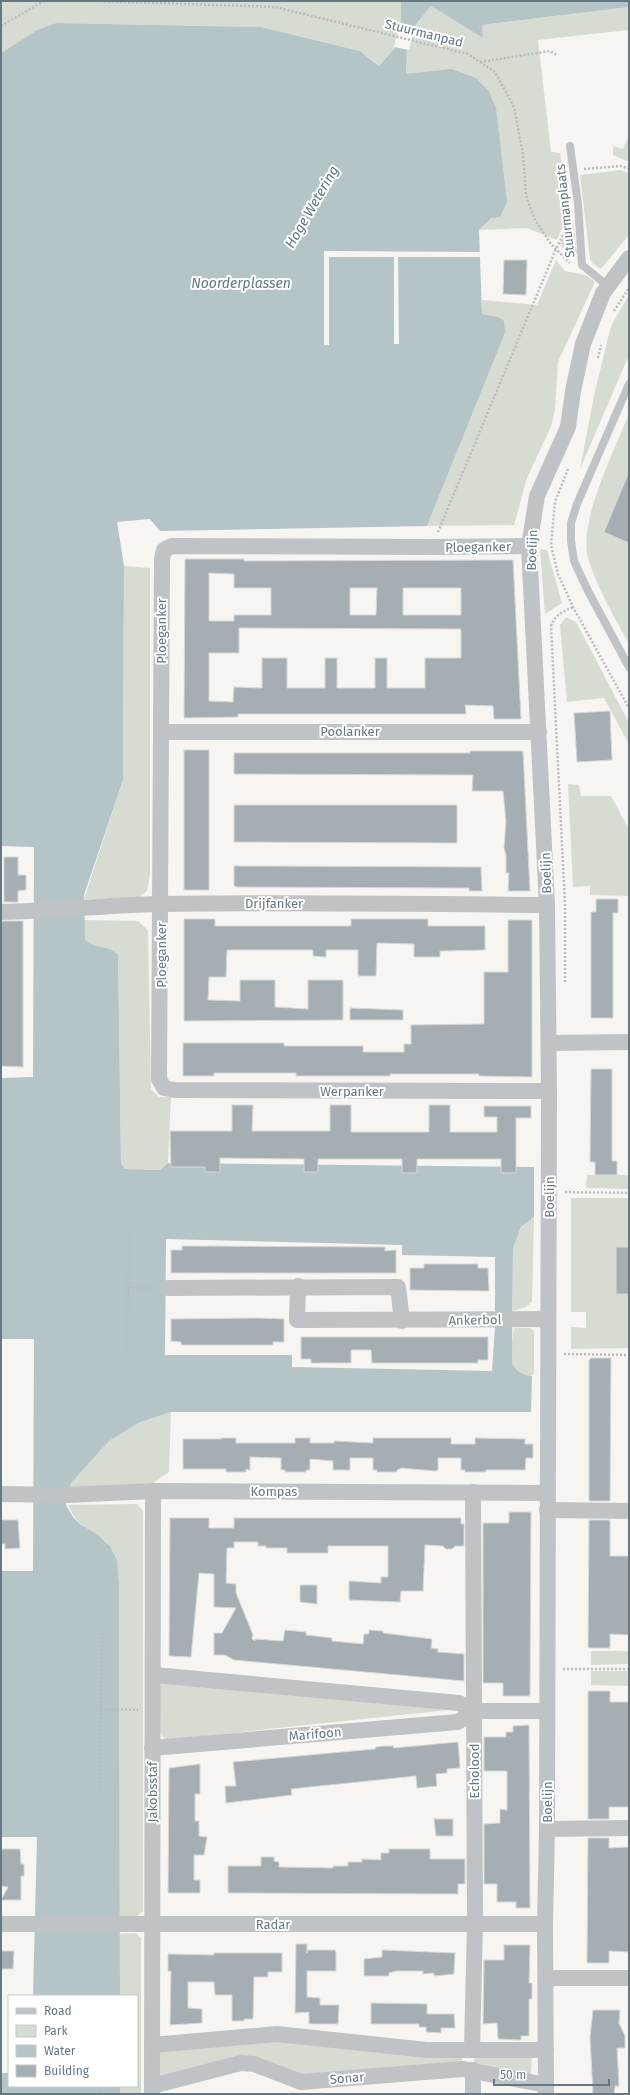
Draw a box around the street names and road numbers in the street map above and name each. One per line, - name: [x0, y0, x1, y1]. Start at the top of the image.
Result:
- street label: Stuurmanpad: [383, 16, 465, 50]
- street label: Stuurmanplaats: [553, 163, 577, 259]
- street label: Boelijn: [524, 529, 540, 571]
- street label: Ploeganker: [445, 539, 511, 555]
- street label: Ploeganker: [154, 598, 169, 664]
- street label: Poolanker: [320, 724, 380, 739]
- street label: Boelijn: [538, 852, 554, 894]
- street label: Drijfanker: [245, 896, 303, 911]
- street label: Ploeganker: [154, 922, 169, 988]
- street label: Werpanker: [320, 1084, 384, 1099]
- street label: Boelijn: [542, 1176, 557, 1218]
- street label: Ankerbol: [448, 1312, 502, 1328]
- street label: Kompas: [251, 1484, 297, 1499]
- street label: Marifoon: [288, 1724, 342, 1744]
- street label: Echolood: [467, 1744, 482, 1798]
- street label: Jakobsstaf: [145, 1760, 160, 1822]
- street label: Boelijn: [540, 1781, 555, 1823]
- street label: Radar: [256, 1917, 290, 1932]
- street label: Sonar: [329, 2069, 365, 2087]

